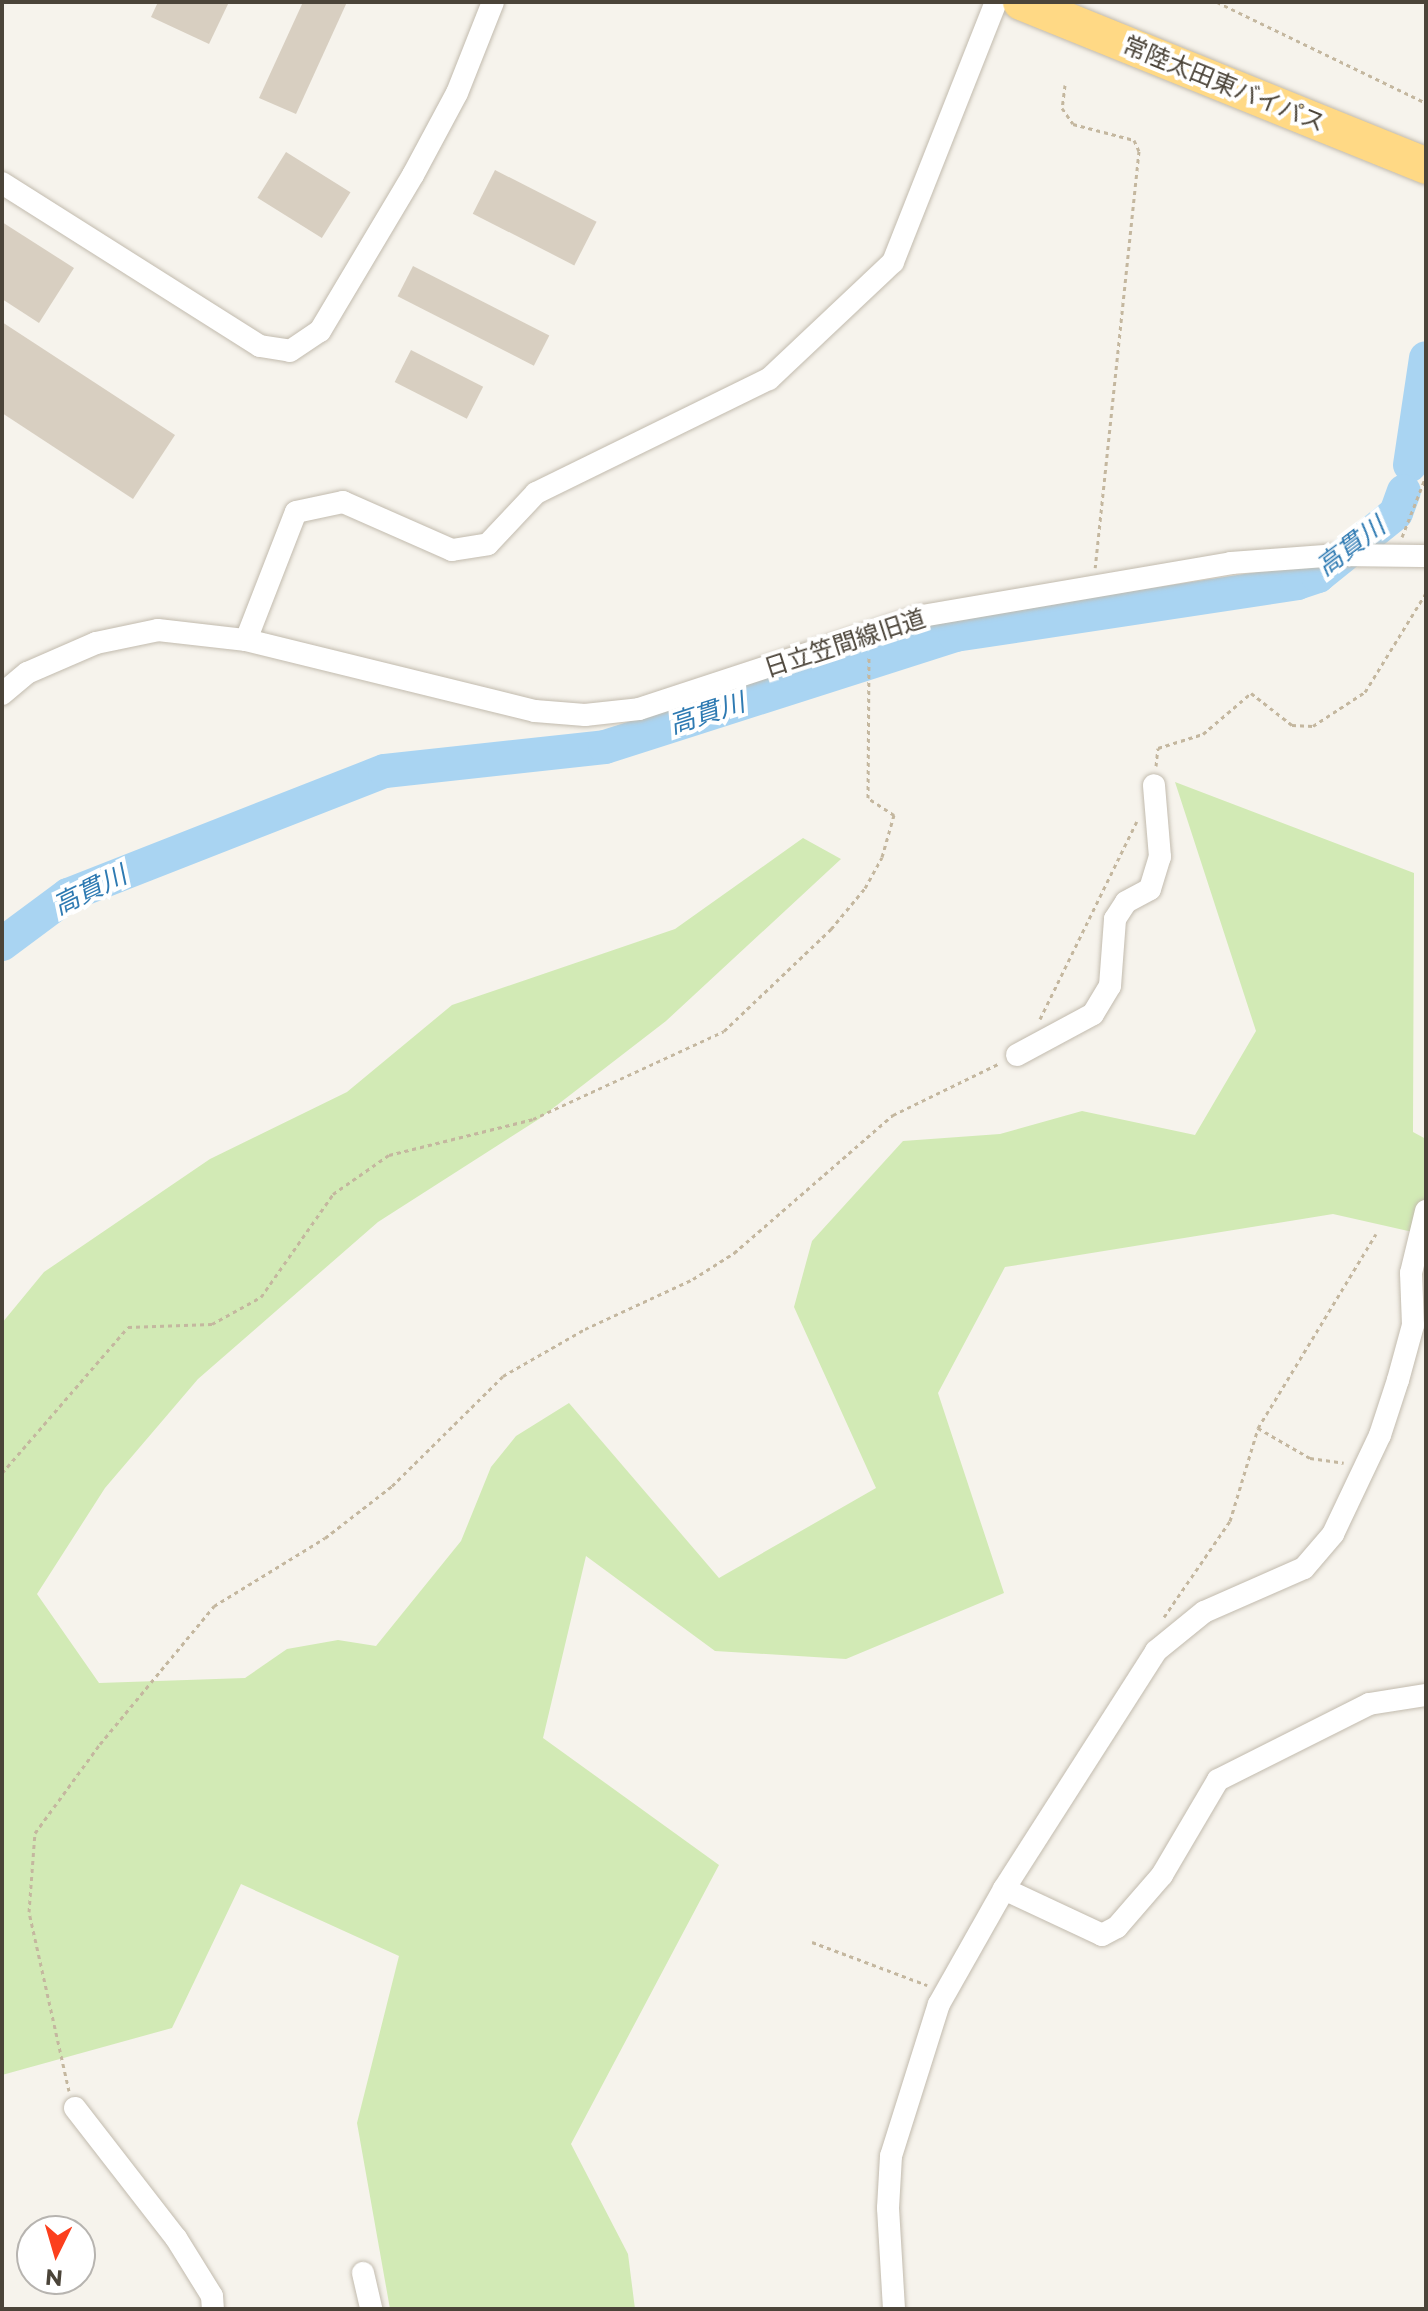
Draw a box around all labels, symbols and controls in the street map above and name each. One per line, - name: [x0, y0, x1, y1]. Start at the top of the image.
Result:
- street label: 常陸太田東バイパス: [1118, 30, 1330, 138]
- water label: 高貫川: [1310, 511, 1392, 583]
- street label: 日立笠間線旧道: [761, 603, 929, 683]
- water label: 高貫川: [665, 687, 749, 741]
- water label: 高貫川: [48, 860, 132, 922]
- north arrow: [16, 2215, 96, 2295]
- text: N: [44, 2263, 64, 2292]

